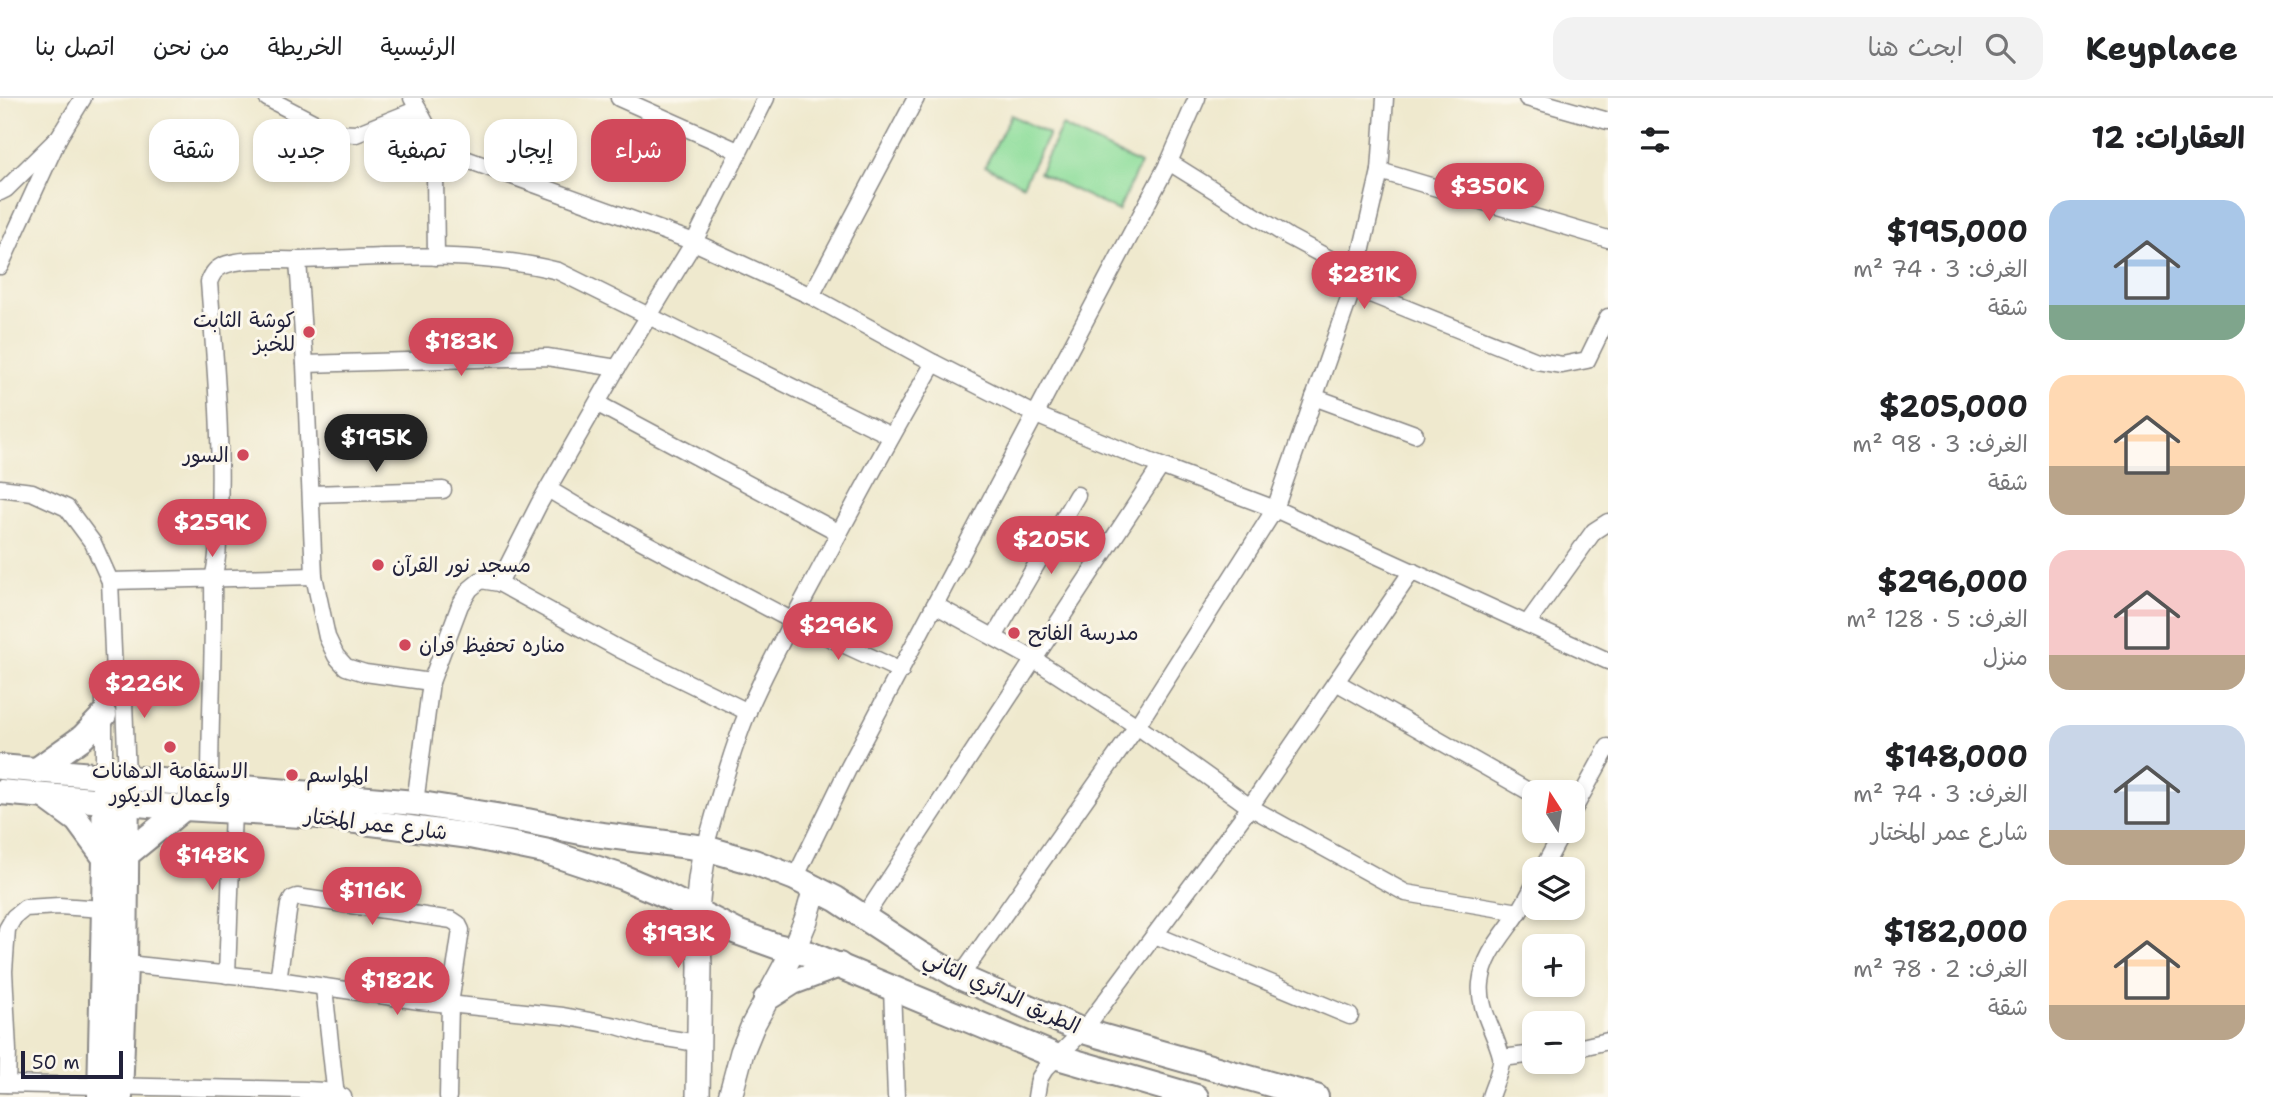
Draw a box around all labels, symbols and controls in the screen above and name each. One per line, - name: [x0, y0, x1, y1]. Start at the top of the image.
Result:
- search box: [1553, 17, 2043, 80]
- text: Keyplace: [2085, 26, 2238, 71]
- text: ابحث هنا: [1867, 29, 1963, 64]
- icon: search: [1981, 29, 2019, 67]
- text: اتصل بنا: [35, 31, 115, 63]
- text: من نحن: [153, 31, 230, 63]
- text: الخريطة: [268, 31, 343, 63]
- text: الرئيسية: [381, 31, 456, 63]
- text: العقارات: 12: [2091, 117, 2245, 158]
- chip: شقة: [149, 119, 239, 182]
- chip: جديد: [253, 119, 350, 182]
- chip: تصفية: [364, 119, 470, 182]
- chip: إيجار: [484, 119, 577, 182]
- chip: شراء: [591, 119, 686, 182]
- icon: filters: [1636, 121, 1674, 159]
- pin: $350K: [1440, 164, 1538, 223]
- text: $350K: [1450, 171, 1528, 201]
- text: $195,000: [1886, 211, 2028, 252]
- icon: home: [2105, 228, 2189, 312]
- pin: $281K: [1315, 252, 1413, 311]
- text: الغرف: 3 · 74 m²: [1853, 254, 2028, 284]
- text: $281K: [1328, 259, 1400, 289]
- text: شقة: [1988, 292, 2028, 322]
- place label: كوشة الثابت للخبز: [193, 306, 295, 358]
- pin: $183K: [412, 318, 510, 378]
- marker: كوشة الثابت للخبز: [301, 324, 317, 340]
- text: $183K: [425, 326, 497, 356]
- text: $205,000: [1879, 386, 2028, 427]
- icon: home: [2105, 403, 2189, 487]
- pin: $195K: [327, 414, 425, 474]
- text: $195K: [340, 422, 412, 452]
- text: الغرف: 3 · 98 m²: [1852, 429, 2028, 459]
- place label: السور: [181, 441, 229, 469]
- marker: السور: [235, 447, 251, 463]
- text: شقة: [1988, 467, 2028, 497]
- pin: $259K: [163, 500, 261, 559]
- text: $259K: [174, 507, 250, 537]
- pin: $205K: [1002, 517, 1100, 576]
- text: $205K: [1012, 524, 1090, 554]
- place label: مسجد نور القرآن: [392, 551, 531, 579]
- marker: مسجد نور القرآن: [370, 557, 386, 573]
- text: $296,000: [1877, 561, 2028, 602]
- icon: home: [2105, 578, 2189, 662]
- pin: $296K: [789, 602, 887, 662]
- text: الغرف: 5 · 128 m²: [1846, 604, 2028, 634]
- text: $296K: [799, 610, 877, 640]
- place label: مدرسة الفاتح: [1028, 619, 1139, 647]
- marker: مدرسة الفاتح: [1006, 625, 1022, 641]
- place label: مناره تحفيظ قران: [419, 631, 565, 659]
- marker: مناره تحفيظ قران: [397, 637, 413, 653]
- text: منزل: [1983, 642, 2028, 672]
- pin: $226K: [95, 660, 193, 720]
- text: $226K: [105, 668, 183, 698]
- text: $148,000: [1884, 736, 2028, 777]
- marker: الاستقامة الدهانات وأعمال الديكور: [162, 739, 178, 755]
- icon: home: [2105, 753, 2189, 837]
- place label: الاستقامة الدهانات وأعمال الديكور: [92, 757, 248, 809]
- place label: المواسم: [306, 761, 369, 791]
- marker: المواسم: [284, 767, 300, 783]
- text: الغرف: 3 · 74 m²: [1853, 779, 2028, 809]
- north arrow: [1522, 780, 1586, 844]
- map controls: [1522, 780, 1585, 1074]
- street label: شارع عمر المختار: [301, 801, 449, 848]
- text: شارع عمر المختار: [1871, 817, 2028, 847]
- pin: $148K: [163, 832, 261, 892]
- text: $148K: [176, 840, 248, 870]
- button: layers: [1522, 857, 1585, 920]
- pin: $116K: [323, 868, 421, 927]
- text: $116K: [339, 875, 405, 905]
- pin: $193K: [629, 910, 727, 970]
- text: $182,000: [1883, 911, 2028, 952]
- text: $193K: [642, 918, 714, 948]
- icon: home: [2105, 928, 2189, 1012]
- button: +: [1522, 934, 1585, 997]
- street label: الطريق الدائري الثاني: [917, 943, 1085, 1045]
- text: الغرف: 2 · 78 m²: [1853, 954, 2028, 984]
- pin: $182K: [348, 958, 446, 1017]
- text: $182K: [361, 965, 433, 995]
- text: شقة: [1988, 992, 2028, 1022]
- button: −: [1522, 1011, 1585, 1074]
- scale bar: [21, 1048, 122, 1080]
- text: 50 m: [32, 1050, 80, 1075]

